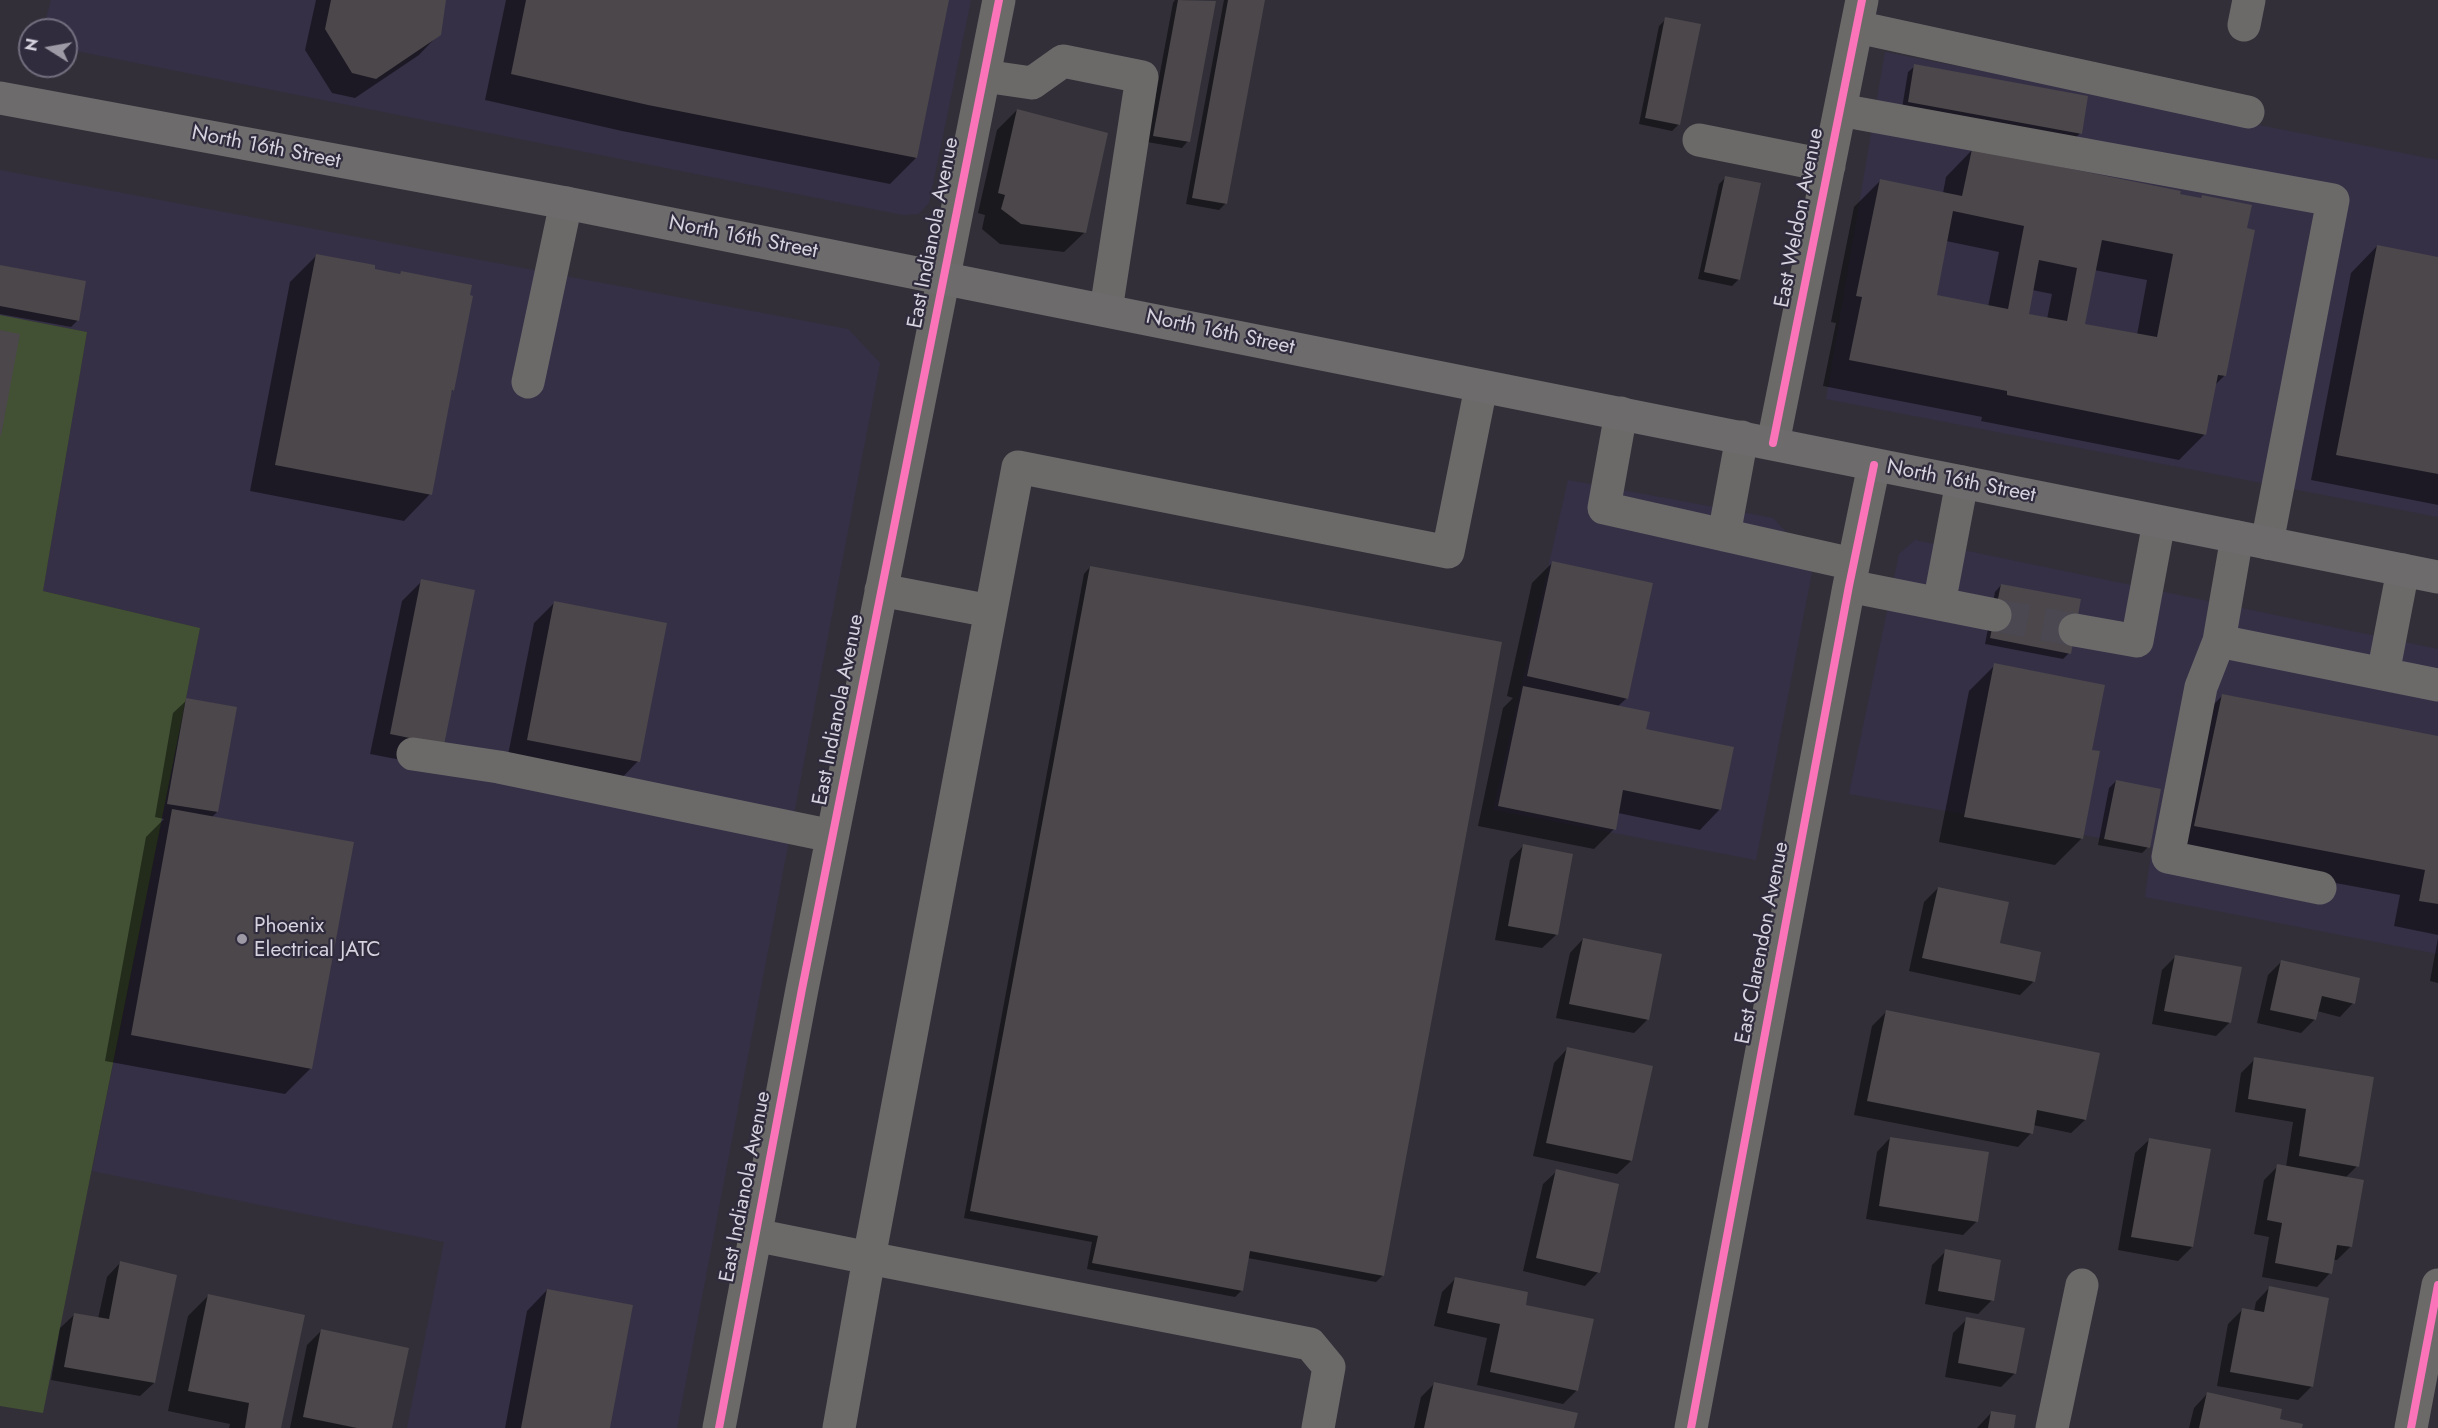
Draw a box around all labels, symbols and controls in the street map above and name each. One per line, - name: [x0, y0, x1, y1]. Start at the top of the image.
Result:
- north arrow: [18, 18, 78, 78]
- text: N: [19, 36, 44, 53]
- street label: North 16th Street: [189, 121, 343, 175]
- street label: East Weldon Avenue: [1770, 126, 1830, 310]
- street label: East Indianola Avenue: [903, 135, 965, 331]
- street label: North 16th Street: [666, 211, 820, 265]
- street label: North 16th Street: [1143, 305, 1297, 361]
- street label: North 16th Street: [1884, 455, 2038, 509]
- street label: East Indianola Avenue: [808, 612, 870, 808]
- street label: East Clarendon Avenue: [1731, 840, 1795, 1046]
- place label: Phoenix Electrical JATC: [254, 914, 381, 964]
- marker: Phoenix Electrical JATC: [235, 932, 249, 946]
- street label: East Indianola Avenue: [715, 1089, 777, 1285]

